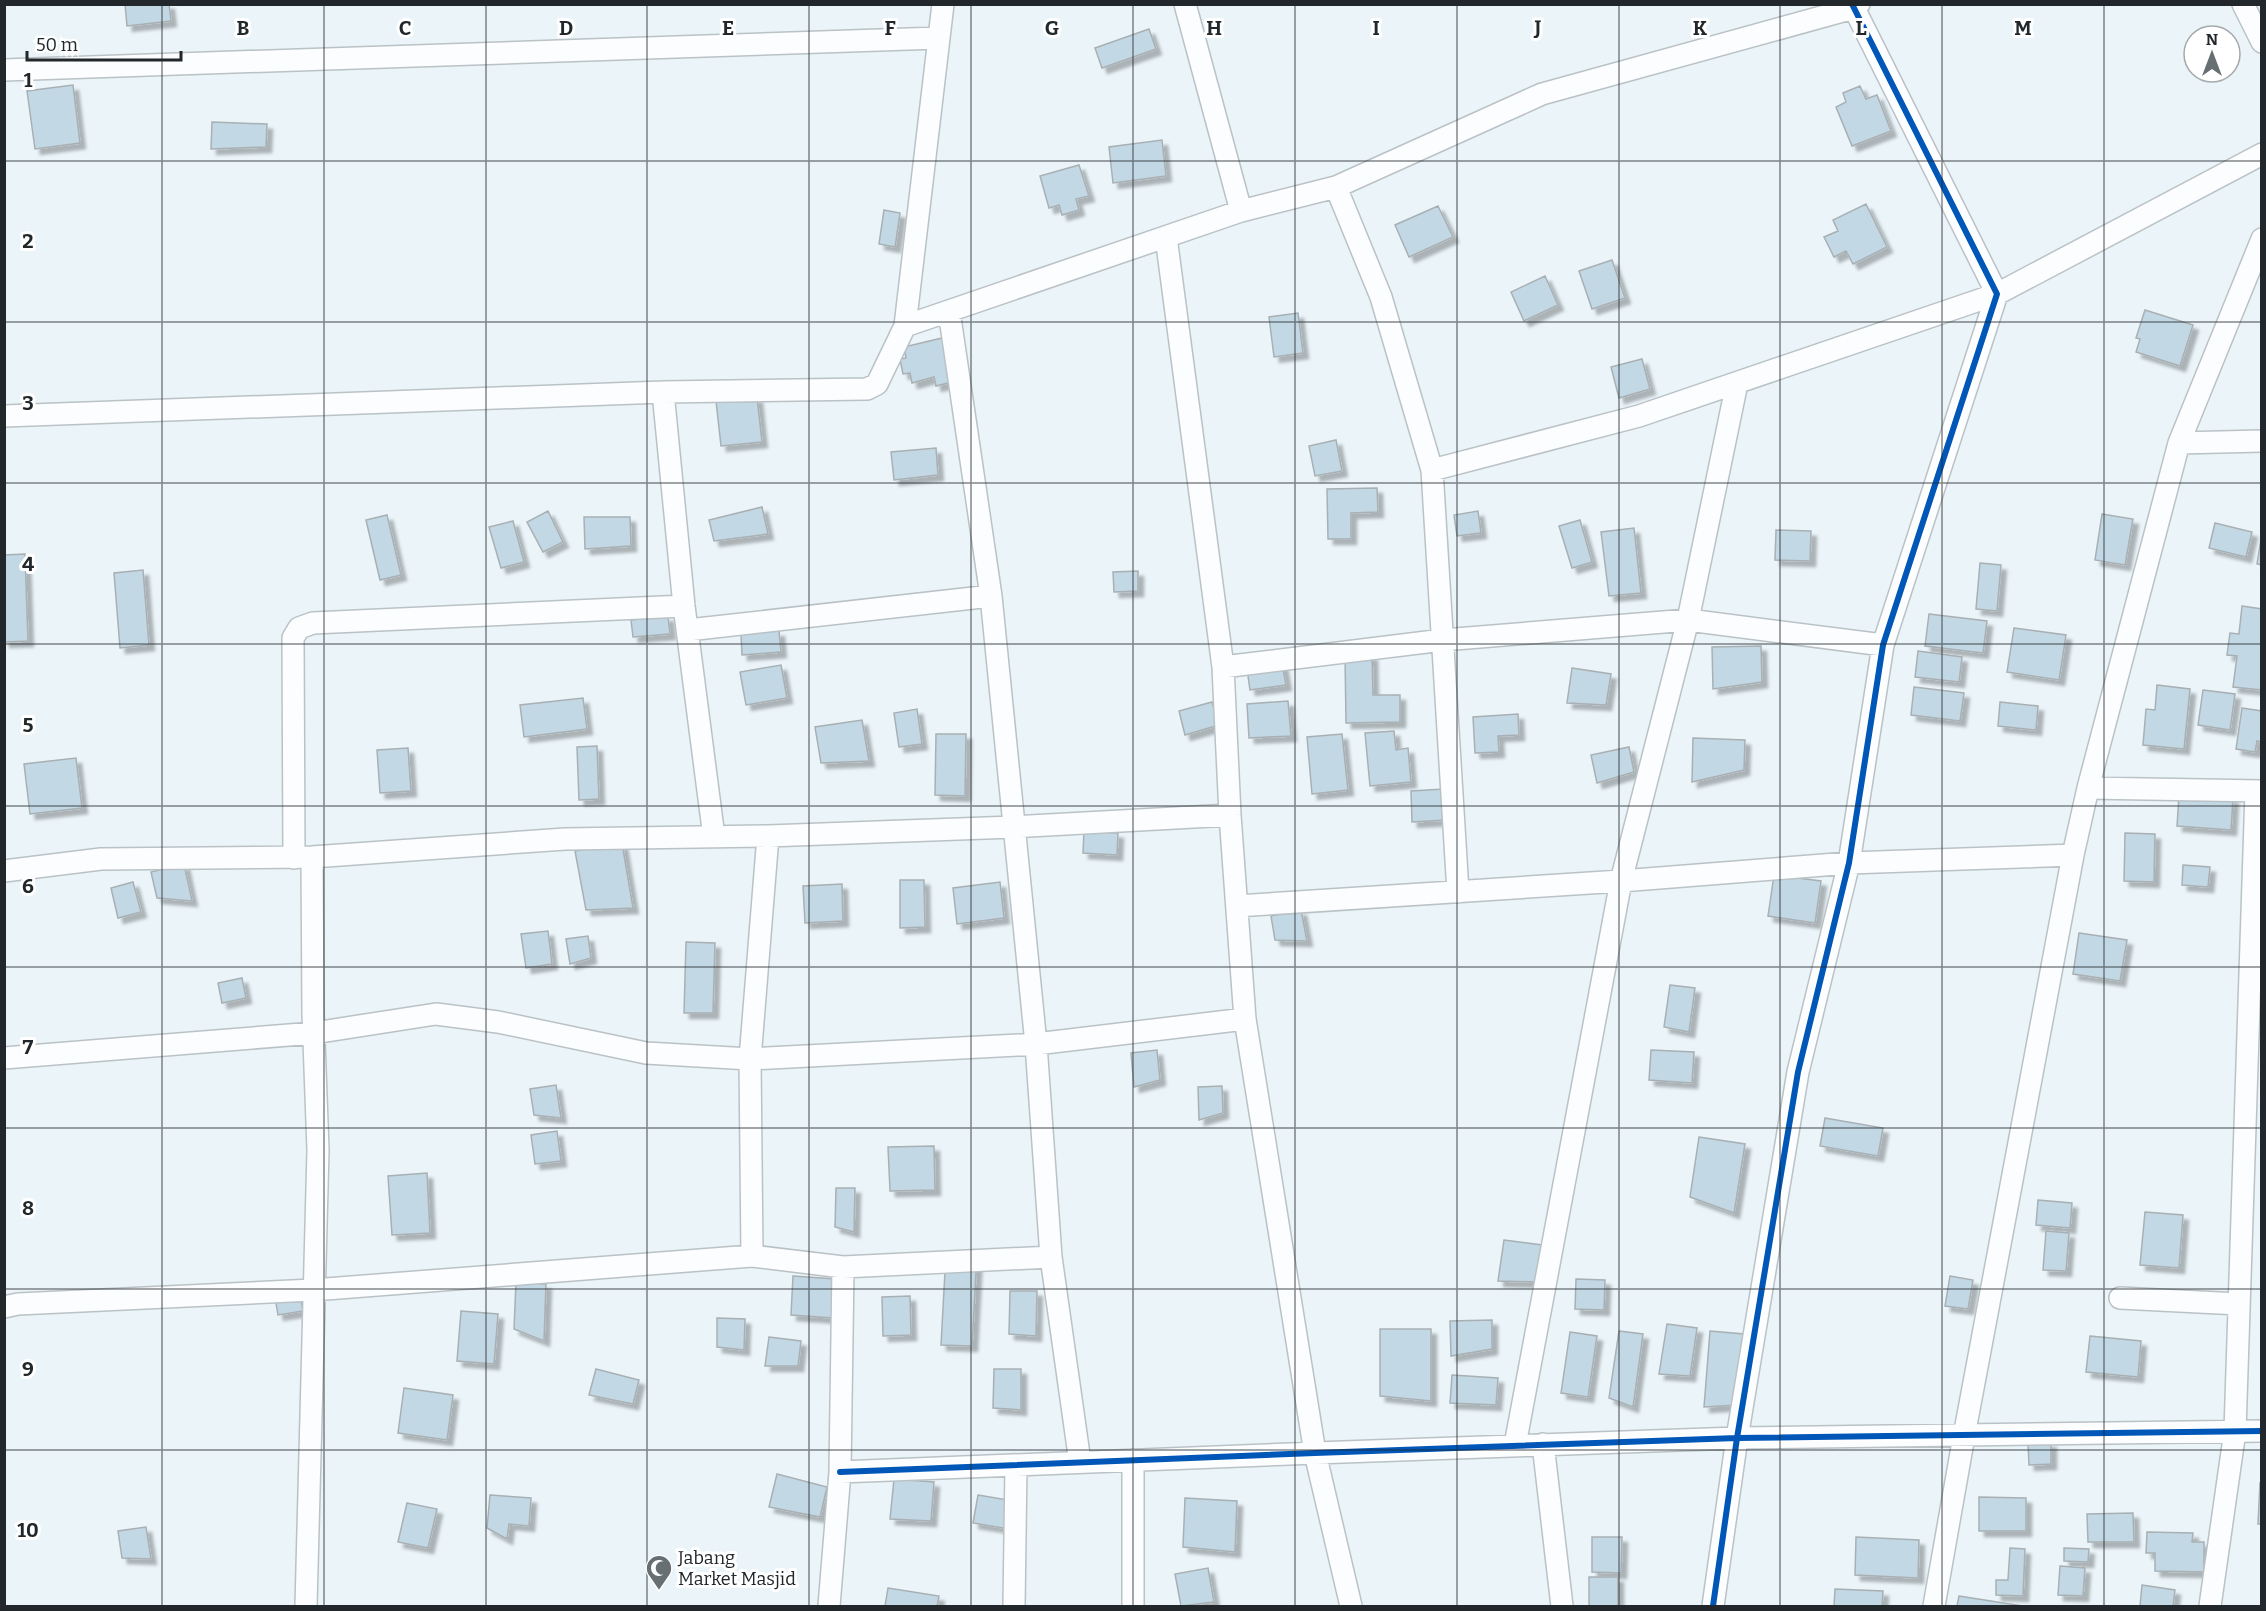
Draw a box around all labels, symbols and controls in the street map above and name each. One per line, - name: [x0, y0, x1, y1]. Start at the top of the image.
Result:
- text: B: [237, 16, 250, 40]
- text: C: [399, 16, 411, 40]
- text: D: [559, 16, 573, 40]
- text: E: [722, 16, 734, 40]
- text: F: [884, 16, 896, 40]
- text: G: [1045, 16, 1059, 40]
- text: H: [1206, 16, 1222, 40]
- text: I: [1372, 16, 1380, 40]
- text: J: [1534, 16, 1542, 40]
- text: K: [1693, 16, 1708, 40]
- text: L: [1855, 16, 1867, 40]
- text: M: [2014, 16, 2032, 40]
- scale bar: [27, 24, 182, 62]
- north arrow: [2182, 24, 2242, 84]
- text: N: [2206, 30, 2218, 49]
- text: 50 m: [36, 34, 78, 56]
- text: 1: [24, 68, 33, 92]
- text: 2: [22, 229, 34, 253]
- text: 3: [22, 391, 34, 415]
- text: 4: [22, 552, 34, 576]
- text: 5: [23, 713, 34, 737]
- text: 6: [22, 874, 34, 898]
- text: 7: [23, 1035, 34, 1059]
- text: 8: [22, 1196, 34, 1220]
- text: 9: [22, 1357, 34, 1381]
- text: 10: [17, 1518, 39, 1542]
- place label: Jabang Market Masjid: [677, 1547, 796, 1590]
- mosque icon: Jabang Market Masjid: [644, 1553, 674, 1591]

